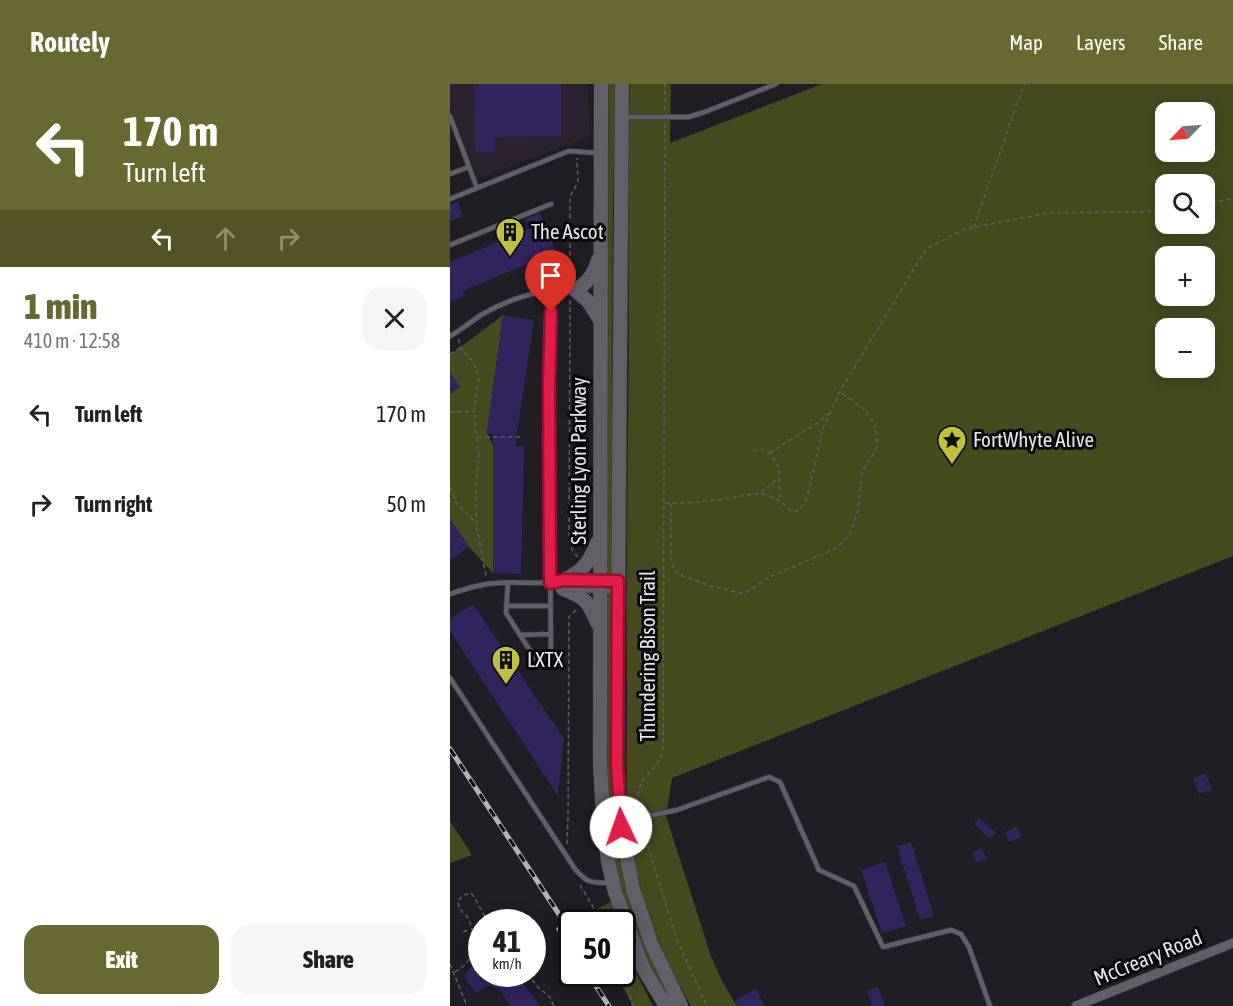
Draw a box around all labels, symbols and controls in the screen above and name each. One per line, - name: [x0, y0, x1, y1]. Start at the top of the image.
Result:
- text: Routely: [30, 26, 110, 58]
- text: Map: [1009, 30, 1043, 54]
- text: Layers: [1076, 30, 1126, 54]
- text: Share: [1159, 30, 1203, 54]
- north arrow: [1155, 102, 1215, 162]
- map controls: [1155, 102, 1215, 378]
- text: 170 m: [123, 107, 218, 155]
- icon: left: [24, 108, 102, 186]
- text: Turn left: [123, 157, 206, 188]
- button: search: [1155, 174, 1215, 234]
- building icon: The Ascot: [494, 216, 526, 258]
- place label: The Ascot: [531, 219, 604, 243]
- icon: left: [146, 222, 179, 255]
- icon: ahead: [209, 222, 242, 255]
- icon: right: [272, 222, 305, 255]
- button: +: [1155, 246, 1215, 306]
- pin: [525, 250, 576, 312]
- icon: arrive: [534, 259, 567, 292]
- text: 1 min: [24, 285, 98, 327]
- button: close: [363, 287, 426, 350]
- button: −: [1155, 318, 1215, 378]
- text: 410 m · 12:58: [24, 329, 120, 352]
- street label: Sterling Lyon Parkway: [566, 377, 590, 545]
- icon: left: [24, 398, 57, 431]
- text: Turn left: [75, 401, 142, 427]
- text: 170 m: [376, 401, 426, 427]
- place icon: FortWhyte Alive: [936, 424, 968, 466]
- place label: FortWhyte Alive: [973, 427, 1094, 451]
- icon: right: [24, 488, 57, 521]
- text: Turn right: [75, 491, 152, 517]
- text: 50 m: [386, 491, 426, 517]
- street label: Thundering Bison Trail: [635, 570, 659, 741]
- building icon: LXTX: [490, 644, 522, 686]
- place label: LXTX: [527, 647, 564, 671]
- position arrow: [589, 795, 653, 859]
- speed limit sign: 50: [558, 909, 636, 987]
- text: 41: [493, 924, 521, 958]
- street label: McCreary Road: [1090, 924, 1205, 990]
- button: Exit: [24, 925, 219, 994]
- button: Share: [231, 925, 426, 994]
- text: km/h: [492, 955, 522, 972]

